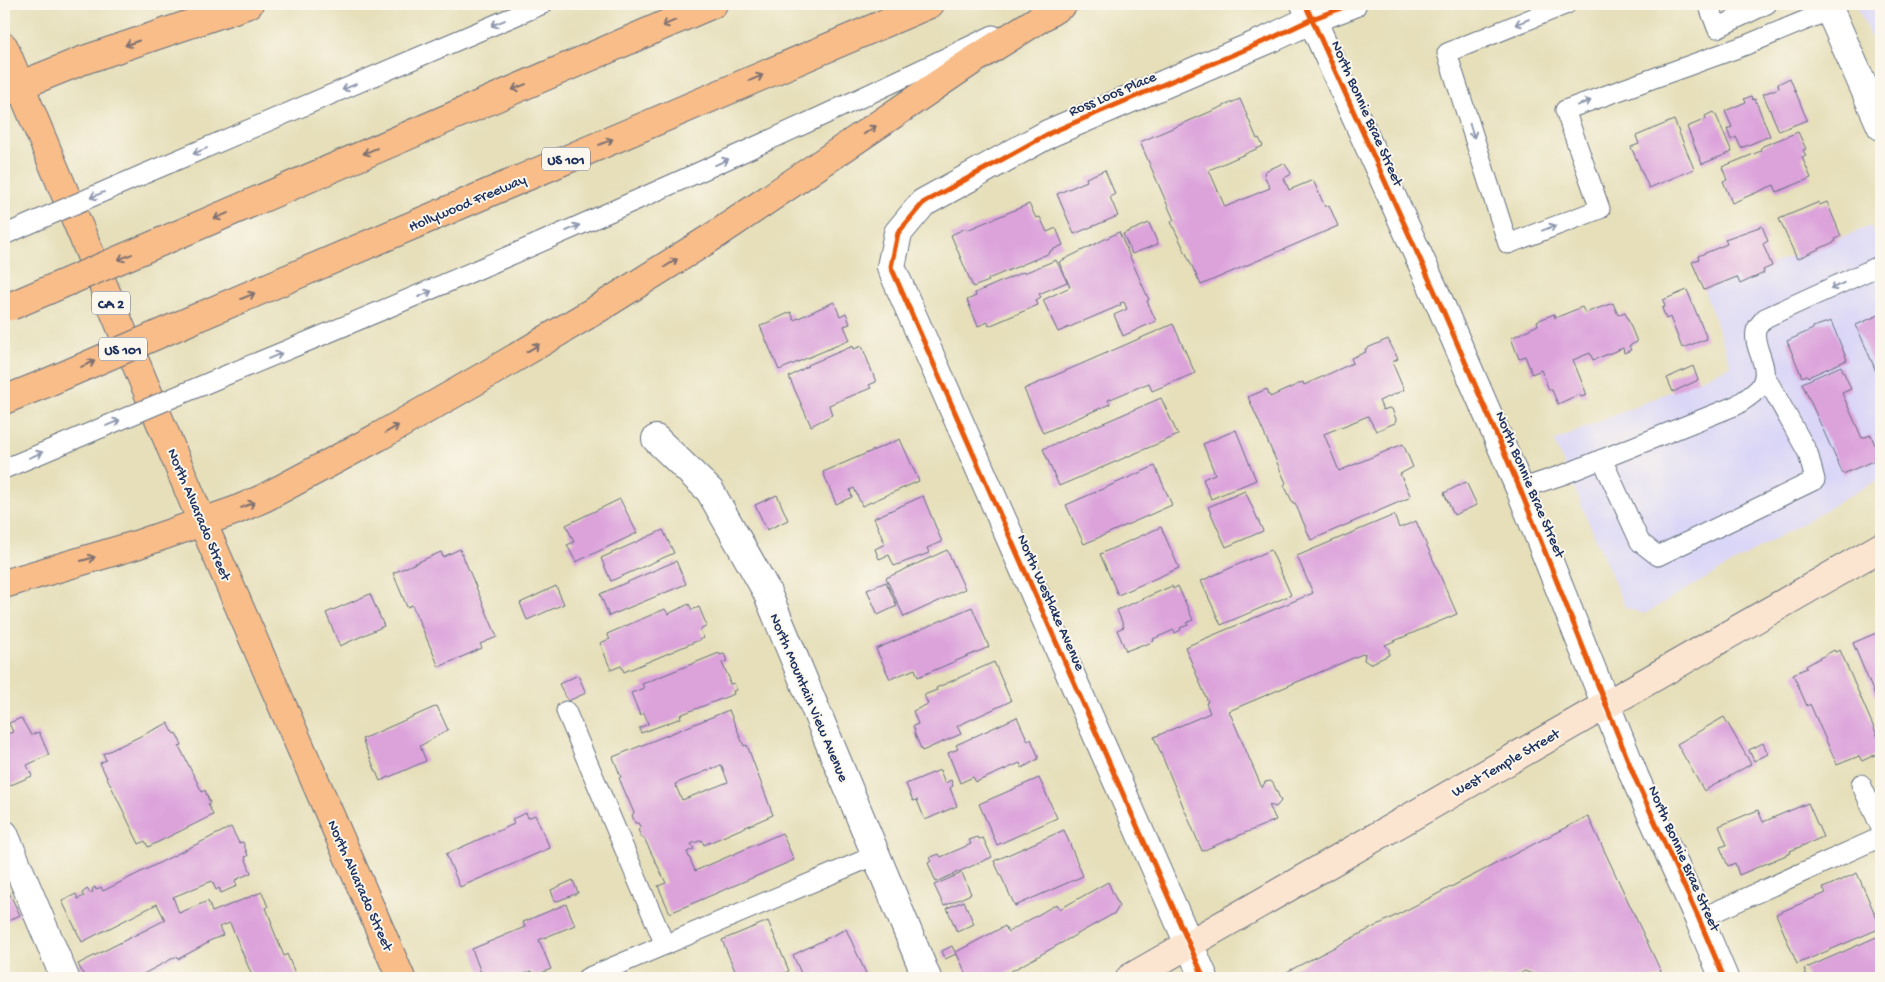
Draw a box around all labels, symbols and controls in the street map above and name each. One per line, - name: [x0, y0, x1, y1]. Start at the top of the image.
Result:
- one-way arrow: [1515, 18, 1530, 28]
- one-way arrow: [491, 19, 506, 29]
- one-way arrow: [662, 19, 677, 28]
- street label: North Bonnie Brae Street: [1326, 38, 1407, 191]
- one-way arrow: [125, 39, 140, 48]
- street label: Ross Loos Place: [1066, 68, 1159, 121]
- one-way arrow: [748, 73, 763, 83]
- one-way arrow: [342, 83, 357, 92]
- one-way arrow: [512, 83, 527, 93]
- one-way arrow: [1576, 98, 1591, 107]
- one-way arrow: [1468, 122, 1477, 138]
- one-way arrow: [863, 125, 877, 135]
- one-way arrow: [598, 137, 613, 147]
- one-way arrow: [192, 147, 207, 156]
- one-way arrow: [363, 147, 378, 157]
- road number: US 101: [542, 148, 590, 170]
- one-way arrow: [714, 157, 729, 166]
- street label: Hollywood Freeway: [406, 171, 530, 237]
- one-way arrow: [90, 190, 105, 200]
- one-way arrow: [214, 211, 229, 221]
- one-way arrow: [565, 222, 580, 232]
- one-way arrow: [1541, 223, 1556, 232]
- one-way arrow: [118, 253, 133, 263]
- one-way arrow: [664, 257, 678, 268]
- one-way arrow: [1830, 281, 1845, 291]
- one-way arrow: [417, 288, 432, 298]
- one-way arrow: [240, 290, 255, 300]
- road number: CA 2: [92, 292, 130, 314]
- road number: US 101: [99, 338, 147, 360]
- one-way arrow: [525, 342, 539, 352]
- one-way arrow: [266, 351, 282, 360]
- one-way arrow: [80, 359, 95, 369]
- street label: North Bonnie Brae Street: [1490, 409, 1569, 562]
- one-way arrow: [105, 418, 120, 427]
- one-way arrow: [384, 424, 399, 434]
- street label: North Alvarado Street: [162, 446, 235, 585]
- one-way arrow: [28, 450, 43, 460]
- one-way arrow: [240, 499, 255, 509]
- street label: North Westlake Avenue: [1012, 532, 1088, 674]
- one-way arrow: [79, 554, 95, 564]
- street label: North Mountain View Avenue: [765, 611, 852, 785]
- street label: West Temple Street: [1449, 725, 1565, 802]
- street label: North Bonnie Brae Street: [1643, 783, 1724, 936]
- street label: North Alvarado Street: [322, 818, 397, 956]

